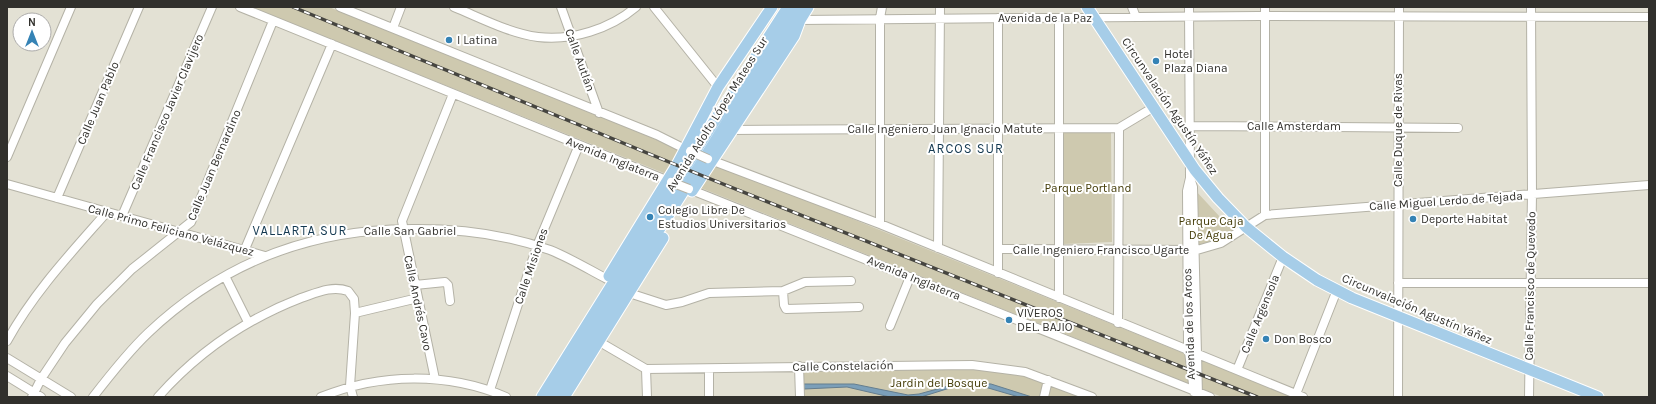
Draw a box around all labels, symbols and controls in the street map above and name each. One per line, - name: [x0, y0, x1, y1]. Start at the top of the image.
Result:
- street label: Avenida de la Paz: [998, 11, 1092, 25]
- north arrow: [12, 12, 52, 52]
- text: N: [28, 16, 36, 29]
- street label: Calle Autlán: [562, 27, 598, 93]
- street label: Calle Francisco Javier Clavijero: [128, 32, 206, 192]
- place label: I Latina: [457, 33, 497, 47]
- street label: Avenida Adolfo López Mateos Sur: [663, 34, 771, 194]
- marker: I Latina: [444, 35, 454, 45]
- street label: Circunvalación Agustín Yáñez: [1119, 35, 1221, 177]
- place label: Hotel Plaza Diana: [1164, 47, 1228, 75]
- marker: Hotel Plaza Diana: [1151, 56, 1161, 66]
- street label: Calle Juan Pablo: [74, 59, 122, 147]
- street label: Calle Duque de Rivas: [1391, 73, 1405, 187]
- street label: Calle Juan Bernardino: [184, 107, 244, 223]
- street label: Calle Amsterdam: [1247, 119, 1341, 133]
- street label: Calle Ingeniero Juan Ignacio Matute: [847, 122, 1043, 136]
- street label: Avenida Inglaterra: [564, 134, 662, 184]
- district label: ARCOS SUR: [928, 141, 1004, 156]
- park label: .Parque Portland: [1042, 181, 1132, 195]
- street label: Calle Miguel Lerdo de Tejada: [1369, 189, 1523, 213]
- street label: Calle Primo Feliciano Velázquez: [86, 201, 256, 259]
- place label: Colegio Libre De Estudios Universitarios: [658, 203, 786, 231]
- street label: Calle Francisco de Quevedo: [1522, 211, 1538, 361]
- marker: Colegio Libre De Estudios Universitarios: [645, 212, 655, 222]
- place label: Deporte Habitat: [1421, 212, 1508, 226]
- park label: Parque Caja De Agua: [1178, 214, 1244, 242]
- marker: Deporte Habitat: [1408, 214, 1418, 224]
- district label: VALLARTA SUR: [253, 223, 347, 238]
- street label: Calle San Gabriel: [364, 224, 456, 238]
- street label: Calle Misiones: [511, 226, 551, 306]
- street label: Calle Ingeniero Francisco Ugarte: [1013, 243, 1189, 257]
- street label: Avenida Inglaterra: [865, 253, 963, 303]
- street label: Calle Andrés Cavo: [401, 254, 435, 352]
- street label: Avenida de los Arcos: [1180, 268, 1198, 380]
- street label: Circunvalación Agustín Yáñez: [1340, 271, 1495, 347]
- street label: Calle Argensola: [1238, 273, 1282, 355]
- place label: VIVEROS DEL. BAJIO: [1017, 306, 1073, 334]
- marker: VIVEROS DEL. BAJIO: [1004, 315, 1014, 325]
- place label: Don Bosco: [1274, 332, 1332, 346]
- marker: Don Bosco: [1261, 334, 1271, 344]
- street label: Calle Constelación: [792, 358, 894, 374]
- park label: Jardin del Bosque: [891, 376, 987, 390]

